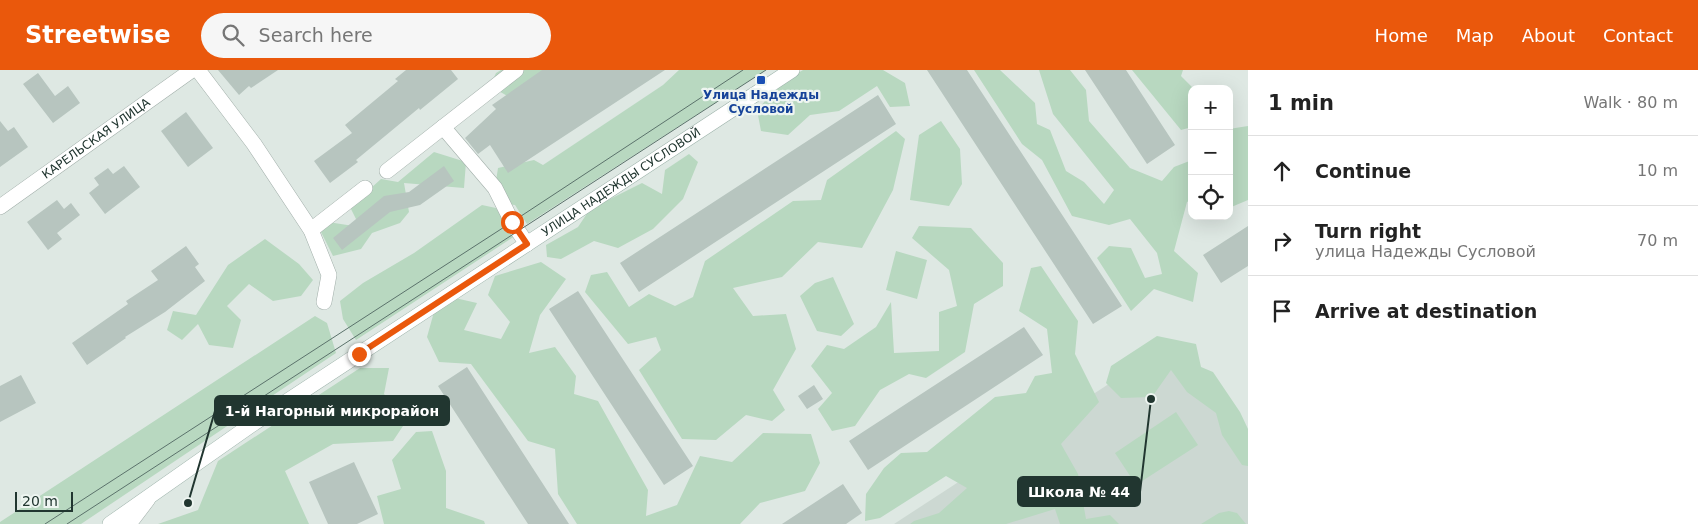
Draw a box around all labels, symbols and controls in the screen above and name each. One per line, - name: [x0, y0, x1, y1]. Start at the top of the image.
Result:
- search box: [201, 13, 551, 58]
- text: Streetwise: [25, 21, 171, 49]
- icon: search: [219, 21, 247, 49]
- text: Search here: [259, 24, 373, 46]
- text: Home: [1375, 25, 1428, 46]
- text: Map: [1456, 25, 1494, 46]
- text: About: [1522, 25, 1575, 46]
- text: Contact: [1603, 25, 1673, 46]
- marker: Улица Надежды Сусловой: [755, 74, 767, 86]
- map controls: [1188, 85, 1233, 220]
- button: +: [1188, 85, 1233, 130]
- place label: Улица Надежды Сусловой: [703, 88, 819, 116]
- text: 1 min: [1268, 91, 1334, 115]
- text: Walk · 80 m: [1583, 93, 1678, 112]
- street label: КАРЕЛЬСКАЯ УЛИЦА: [39, 95, 153, 182]
- street label: УЛИЦА НАДЕЖДЫ СУСЛОВОЙ: [539, 124, 703, 239]
- button: −: [1188, 130, 1233, 175]
- icon: ahead: [1268, 157, 1296, 185]
- text: Continue: [1315, 160, 1411, 182]
- text: 10 m: [1637, 161, 1678, 180]
- button: locate: [1188, 175, 1233, 220]
- route start: [501, 211, 524, 234]
- text: Turn right: [1315, 220, 1421, 242]
- icon: right: [1268, 227, 1296, 255]
- text: 70 m: [1637, 231, 1678, 250]
- text: улица Надежды Сусловой: [1315, 242, 1536, 261]
- icon: arrive: [1268, 297, 1296, 325]
- text: Arrive at destination: [1315, 300, 1537, 322]
- route end: [348, 343, 371, 366]
- callout: 1-й Нагорный микрорайон: [215, 396, 449, 425]
- text: 1-й Нагорный микрорайон: [225, 403, 439, 419]
- callout: Школа № 44: [1018, 477, 1140, 506]
- text: Школа № 44: [1028, 484, 1130, 500]
- scale bar: [15, 489, 72, 512]
- text: 20 m: [22, 493, 58, 509]

